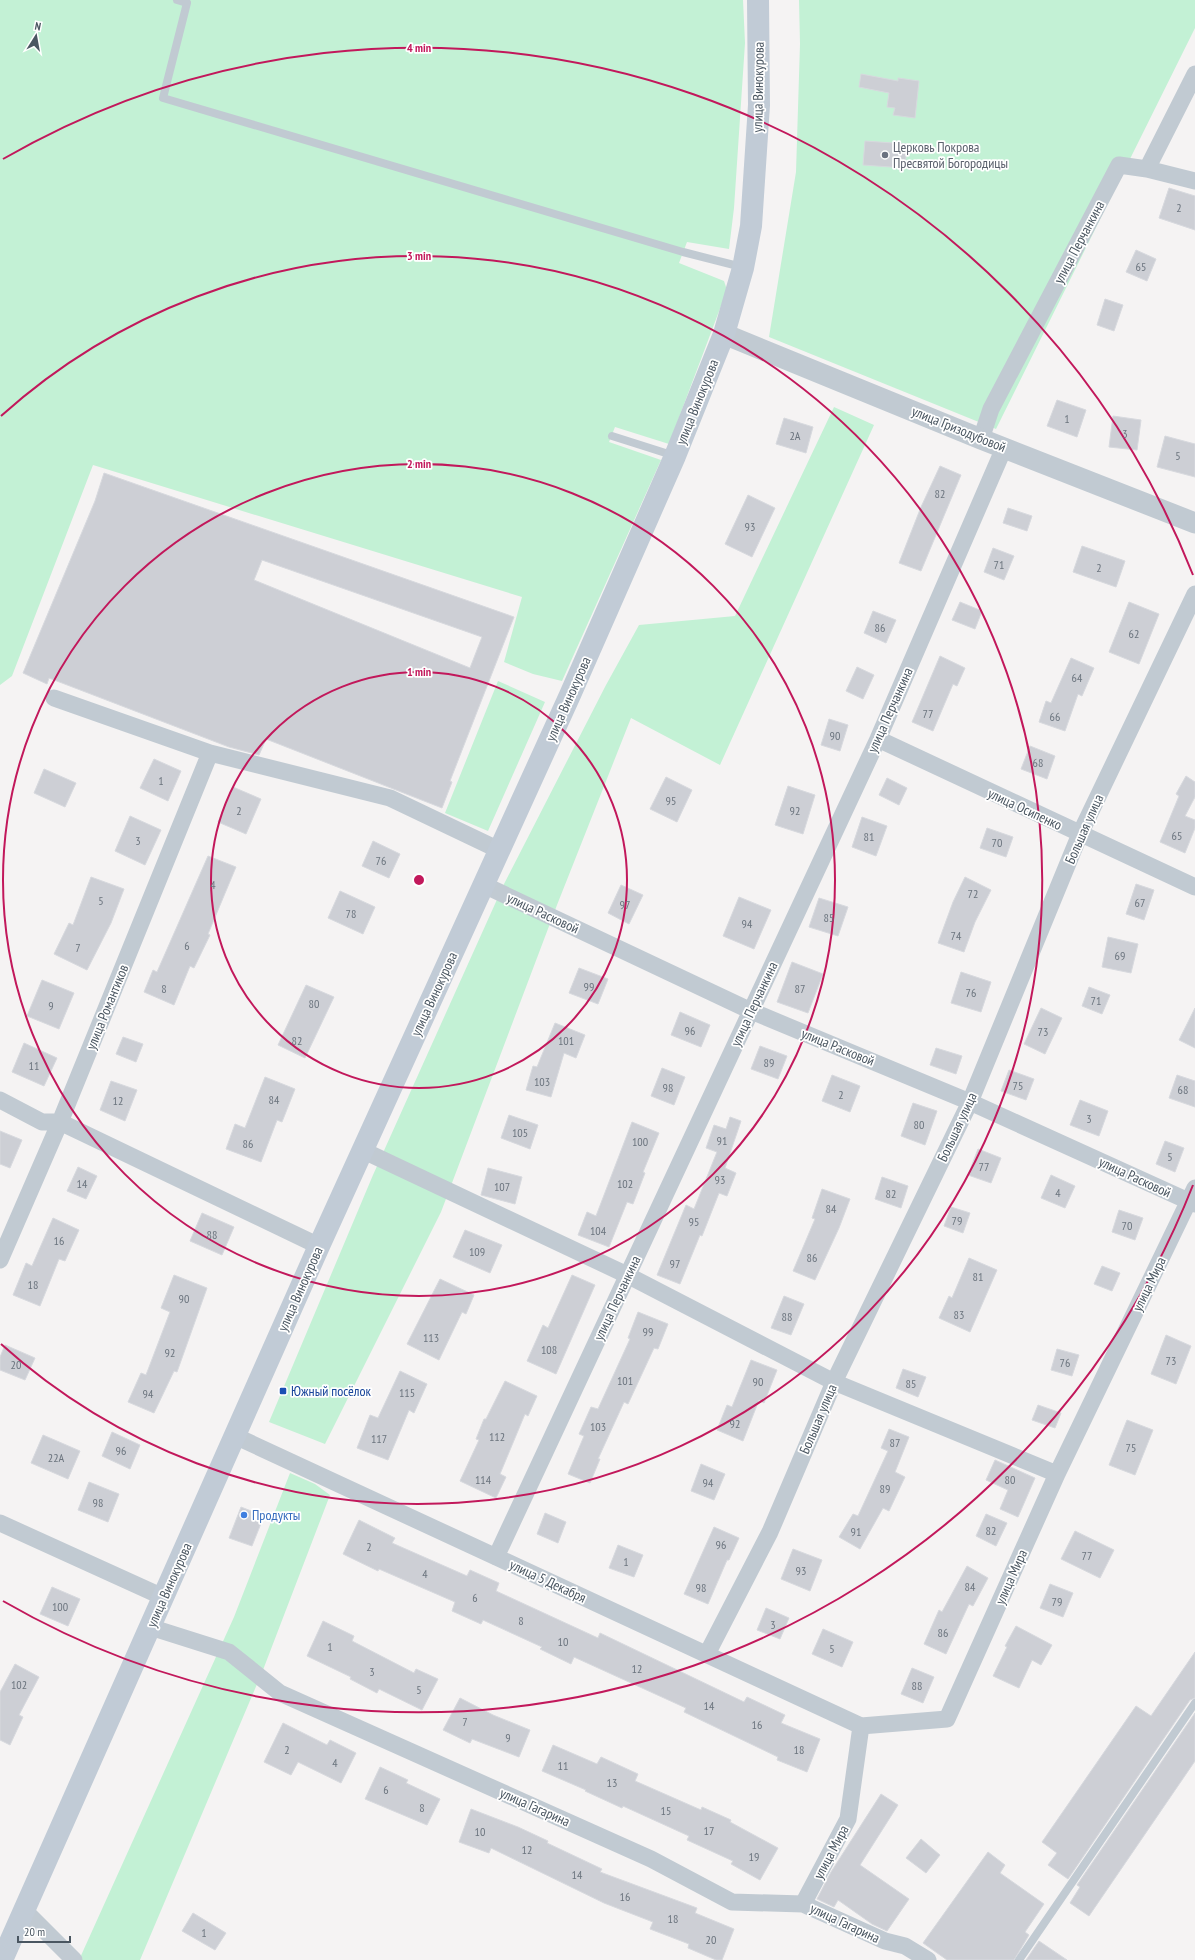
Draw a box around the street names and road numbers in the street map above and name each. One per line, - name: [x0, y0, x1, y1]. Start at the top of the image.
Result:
- street label: улица Винокурова: [748, 42, 768, 132]
- street label: улица Перчанкина: [1050, 197, 1108, 287]
- street label: улица Винокурова: [672, 357, 722, 447]
- street label: улица Гризодубовой: [909, 402, 1009, 456]
- street label: улица Винокурова: [541, 654, 595, 744]
- street label: улица Перчанкина: [863, 665, 917, 755]
- street label: улица Осипенко: [985, 784, 1065, 834]
- street label: Большая улица: [1061, 791, 1107, 867]
- street label: улица Расковой: [504, 888, 582, 938]
- street label: улица Винокурова: [407, 949, 461, 1039]
- street label: улица Перчанкина: [727, 959, 781, 1049]
- street label: улица Романтиков: [82, 961, 132, 1052]
- street label: улица Расковой: [799, 1024, 877, 1070]
- street label: Большая улица: [933, 1090, 981, 1164]
- street label: улица Расковой: [1096, 1152, 1174, 1202]
- street label: улица Винокурова: [273, 1244, 327, 1334]
- street label: улица Перчанкина: [590, 1253, 644, 1343]
- street label: улица Мира: [1128, 1254, 1170, 1314]
- street label: Большая улица: [795, 1381, 841, 1457]
- street label: улица Винокурова: [142, 1540, 196, 1630]
- street label: улица Мира: [991, 1547, 1031, 1607]
- street label: улица 5 Декабря: [507, 1555, 589, 1607]
- street label: улица Гагарина: [497, 1784, 573, 1830]
- street label: улица Мира: [809, 1822, 853, 1882]
- street label: улица Гагарина: [807, 1899, 883, 1947]

